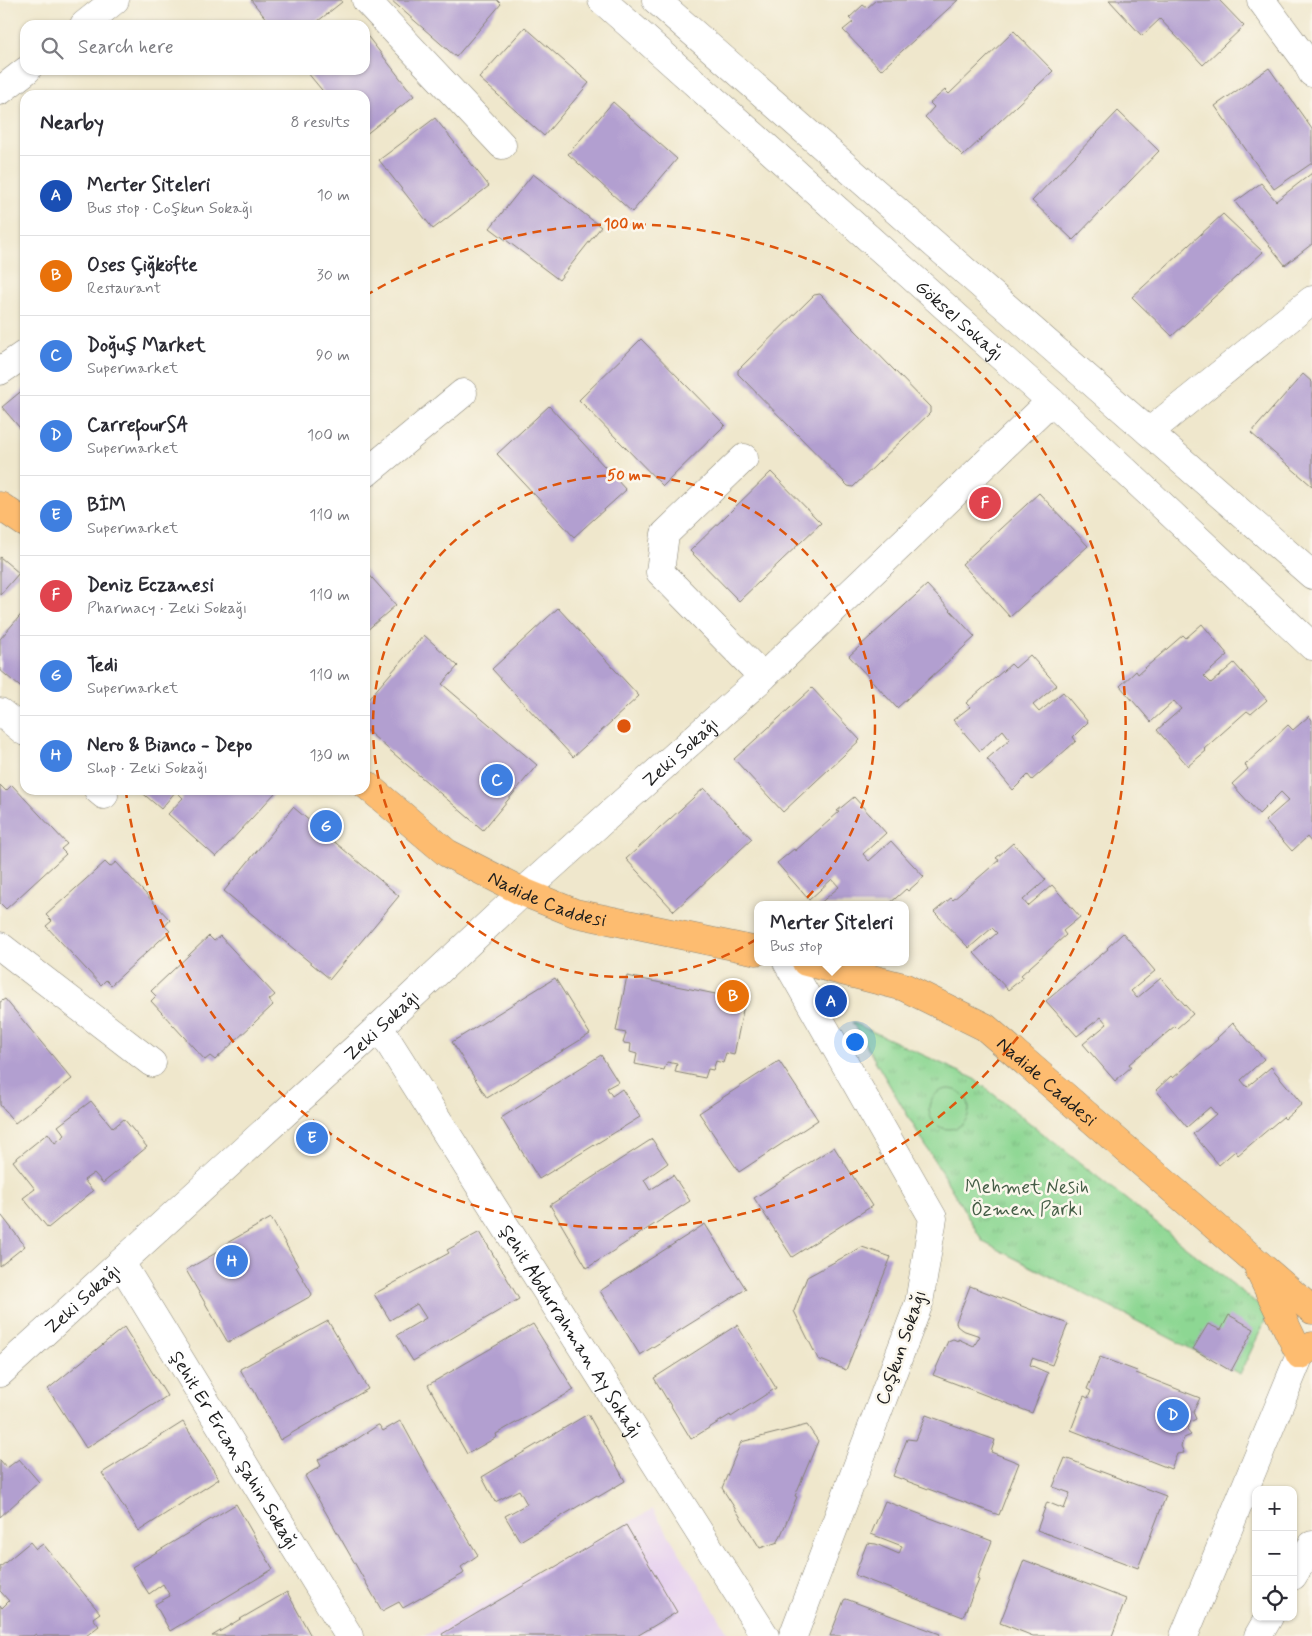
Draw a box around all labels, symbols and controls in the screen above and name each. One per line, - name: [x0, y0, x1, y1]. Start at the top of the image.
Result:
- search box: [20, 20, 370, 75]
- icon: search: [38, 34, 66, 62]
- text: Search here: [78, 35, 174, 60]
- text: Nearby: [40, 109, 104, 137]
- text: 8 results: [290, 112, 350, 133]
- text: Merter Siteleri: [87, 173, 210, 198]
- text: A: [51, 185, 61, 206]
- text: 10 m: [317, 185, 350, 206]
- text: Bus stop · Coşkun Sokağı: [87, 198, 253, 219]
- text: 100 m: [604, 215, 644, 235]
- text: Oses Çiğköfte: [87, 253, 198, 278]
- text: B: [51, 265, 61, 286]
- text: 30 m: [317, 265, 350, 286]
- street label: Göksel Sokağı: [909, 275, 1009, 367]
- text: Restaurant: [87, 278, 161, 299]
- text: Doğuş Market: [87, 333, 206, 358]
- text: C: [50, 345, 62, 366]
- text: 90 m: [316, 345, 350, 366]
- text: Supermarket: [87, 358, 178, 379]
- text: CarrefourSA: [87, 413, 188, 438]
- text: D: [50, 425, 62, 446]
- text: 100 m: [307, 425, 350, 446]
- text: Supermarket: [87, 438, 178, 459]
- text: 50 m: [607, 466, 641, 486]
- pin: F: [969, 484, 1001, 522]
- text: BİM: [87, 493, 126, 518]
- text: E: [51, 505, 61, 526]
- text: 110 m: [309, 505, 350, 526]
- text: Supermarket: [87, 518, 178, 539]
- text: Deniz Eczanesi: [87, 573, 214, 598]
- text: F: [52, 585, 60, 606]
- text: 110 m: [309, 585, 350, 606]
- text: Pharmacy · Zeki Sokağı: [87, 598, 247, 619]
- text: Tedi: [87, 653, 118, 678]
- text: G: [51, 665, 61, 686]
- text: 110 m: [309, 665, 350, 686]
- text: Supermarket: [87, 678, 178, 699]
- street label: Zeki Sokağı: [637, 712, 724, 793]
- centre of rings: [615, 717, 633, 735]
- text: Nero & Bianco - Depo: [87, 733, 252, 758]
- text: H: [51, 745, 61, 766]
- text: 130 m: [309, 745, 350, 766]
- text: Shop · Zeki Sokağı: [87, 758, 208, 779]
- pin: C: [481, 761, 513, 799]
- pin: G: [310, 807, 342, 845]
- street label: Nadide Caddesi: [484, 865, 608, 933]
- popup: [754, 901, 909, 966]
- text: Merter Siteleri: [770, 911, 893, 936]
- text: Bus stop: [770, 936, 823, 957]
- pin: B: [717, 977, 749, 1015]
- pin: A: [815, 982, 847, 1020]
- street label: Zeki Sokağı: [339, 985, 425, 1067]
- your location: [842, 1029, 868, 1055]
- street label: Nadide Caddesi: [991, 1032, 1102, 1133]
- pin: E: [296, 1119, 328, 1157]
- park label: Mehmet Nesih Özmen Parkı: [965, 1175, 1089, 1222]
- street label: Şehit Abdurrahman Ay Sokağı: [493, 1220, 648, 1444]
- pin: H: [216, 1242, 248, 1280]
- street label: Zeki Sokağı: [40, 1258, 126, 1340]
- street label: Coşkun Sokağı: [870, 1287, 934, 1409]
- street label: Şehit Er Ercan Şahin Sokağı: [163, 1346, 304, 1555]
- pin: D: [1157, 1396, 1189, 1434]
- map controls: [1252, 1486, 1297, 1621]
- button: +: [1252, 1486, 1297, 1531]
- button: −: [1252, 1531, 1297, 1576]
- button: locate: [1252, 1576, 1297, 1621]

